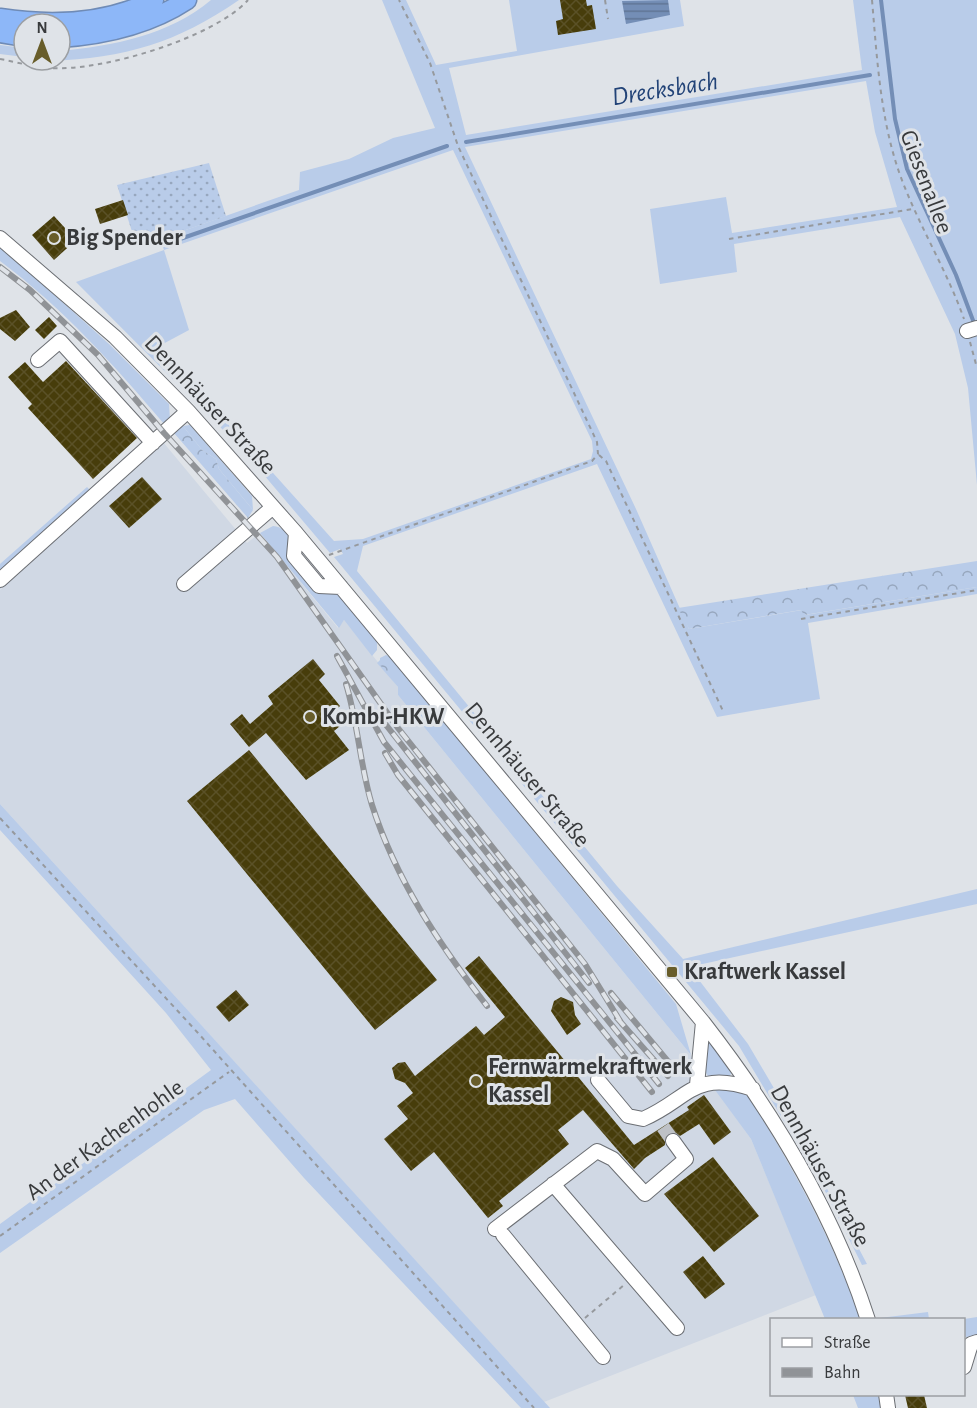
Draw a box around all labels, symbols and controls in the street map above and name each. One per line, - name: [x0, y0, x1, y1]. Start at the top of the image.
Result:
- north arrow: [12, 12, 72, 72]
- text: N: [36, 20, 48, 36]
- water label: Drecksbach: [610, 68, 720, 110]
- street label: Giesenallee: [895, 127, 957, 237]
- place label: Big Spender: [66, 226, 183, 250]
- marker: Big Spender: [47, 231, 61, 245]
- street label: Dennhäuser Straße: [140, 331, 280, 479]
- street label: Dennhäuser Straße: [460, 698, 594, 852]
- place label: Kombi-HKW: [322, 705, 445, 729]
- marker: Kombi-HKW: [303, 710, 317, 724]
- place label: Kraftwerk Kassel: [684, 960, 846, 984]
- marker: Kraftwerk Kassel: [665, 965, 679, 979]
- place label: Fernwärmekraftwerk Kassel: [488, 1055, 692, 1107]
- marker: Fernwärmekraftwerk Kassel: [469, 1074, 483, 1088]
- street label: An der Kachenhohle: [22, 1075, 188, 1205]
- street label: Dennhäuser Straße: [766, 1081, 874, 1251]
- legend: [770, 1318, 965, 1396]
- text: Straße: [824, 1334, 870, 1352]
- text: Bahn: [824, 1364, 860, 1382]

